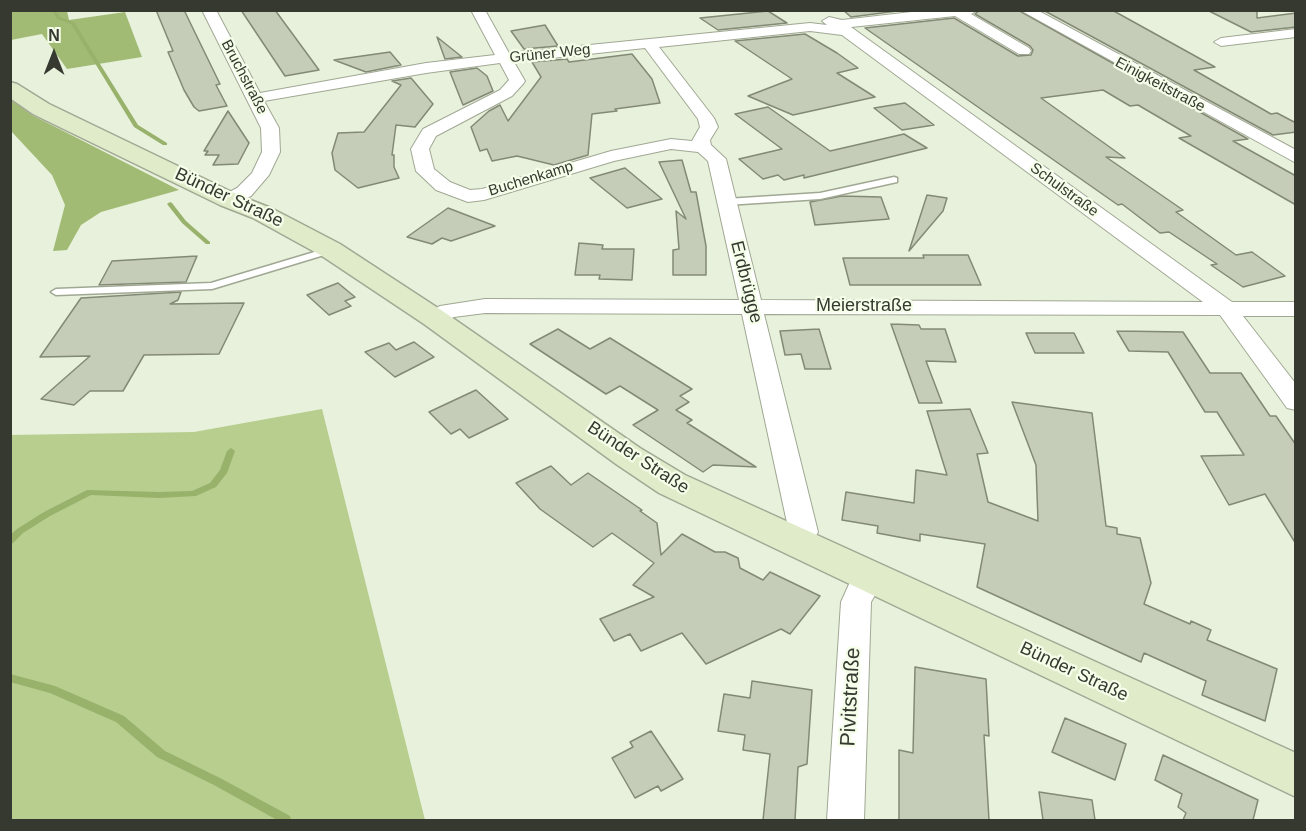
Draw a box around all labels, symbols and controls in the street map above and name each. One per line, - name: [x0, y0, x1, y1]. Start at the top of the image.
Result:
- north arrow: [24, 24, 84, 84]
- text: N: [48, 27, 60, 44]
- street label: Bruchstraße: [217, 37, 271, 117]
- street label: Grüner Weg: [509, 41, 591, 67]
- street label: Einigkeitstraße: [1112, 54, 1208, 116]
- street label: Buchenkamp: [487, 158, 575, 200]
- street label: Schulstraße: [1026, 159, 1102, 221]
- street label: Bünder Straße: [171, 163, 287, 233]
- street label: Erdbrügge: [725, 239, 767, 325]
- street label: Meierstraße: [816, 295, 912, 317]
- street label: Bünder Straße: [583, 417, 693, 499]
- street label: Bünder Straße: [1016, 637, 1132, 707]
- street label: Pivitstraße: [836, 647, 866, 747]

